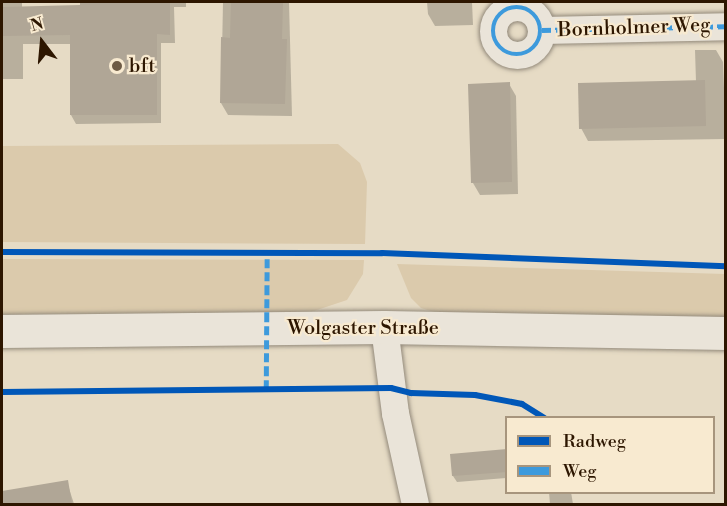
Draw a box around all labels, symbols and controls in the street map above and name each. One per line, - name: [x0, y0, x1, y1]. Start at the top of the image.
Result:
- north arrow: [12, 12, 72, 72]
- text: N: [28, 13, 46, 36]
- street label: Bornholmer Weg: [557, 13, 711, 43]
- place label: bft: [129, 54, 155, 78]
- marker: bft: [110, 59, 124, 73]
- street label: Wolgaster Straße: [287, 316, 439, 340]
- legend: [505, 416, 715, 494]
- text: Radweg: [563, 430, 626, 453]
- text: Weg: [563, 460, 597, 483]

